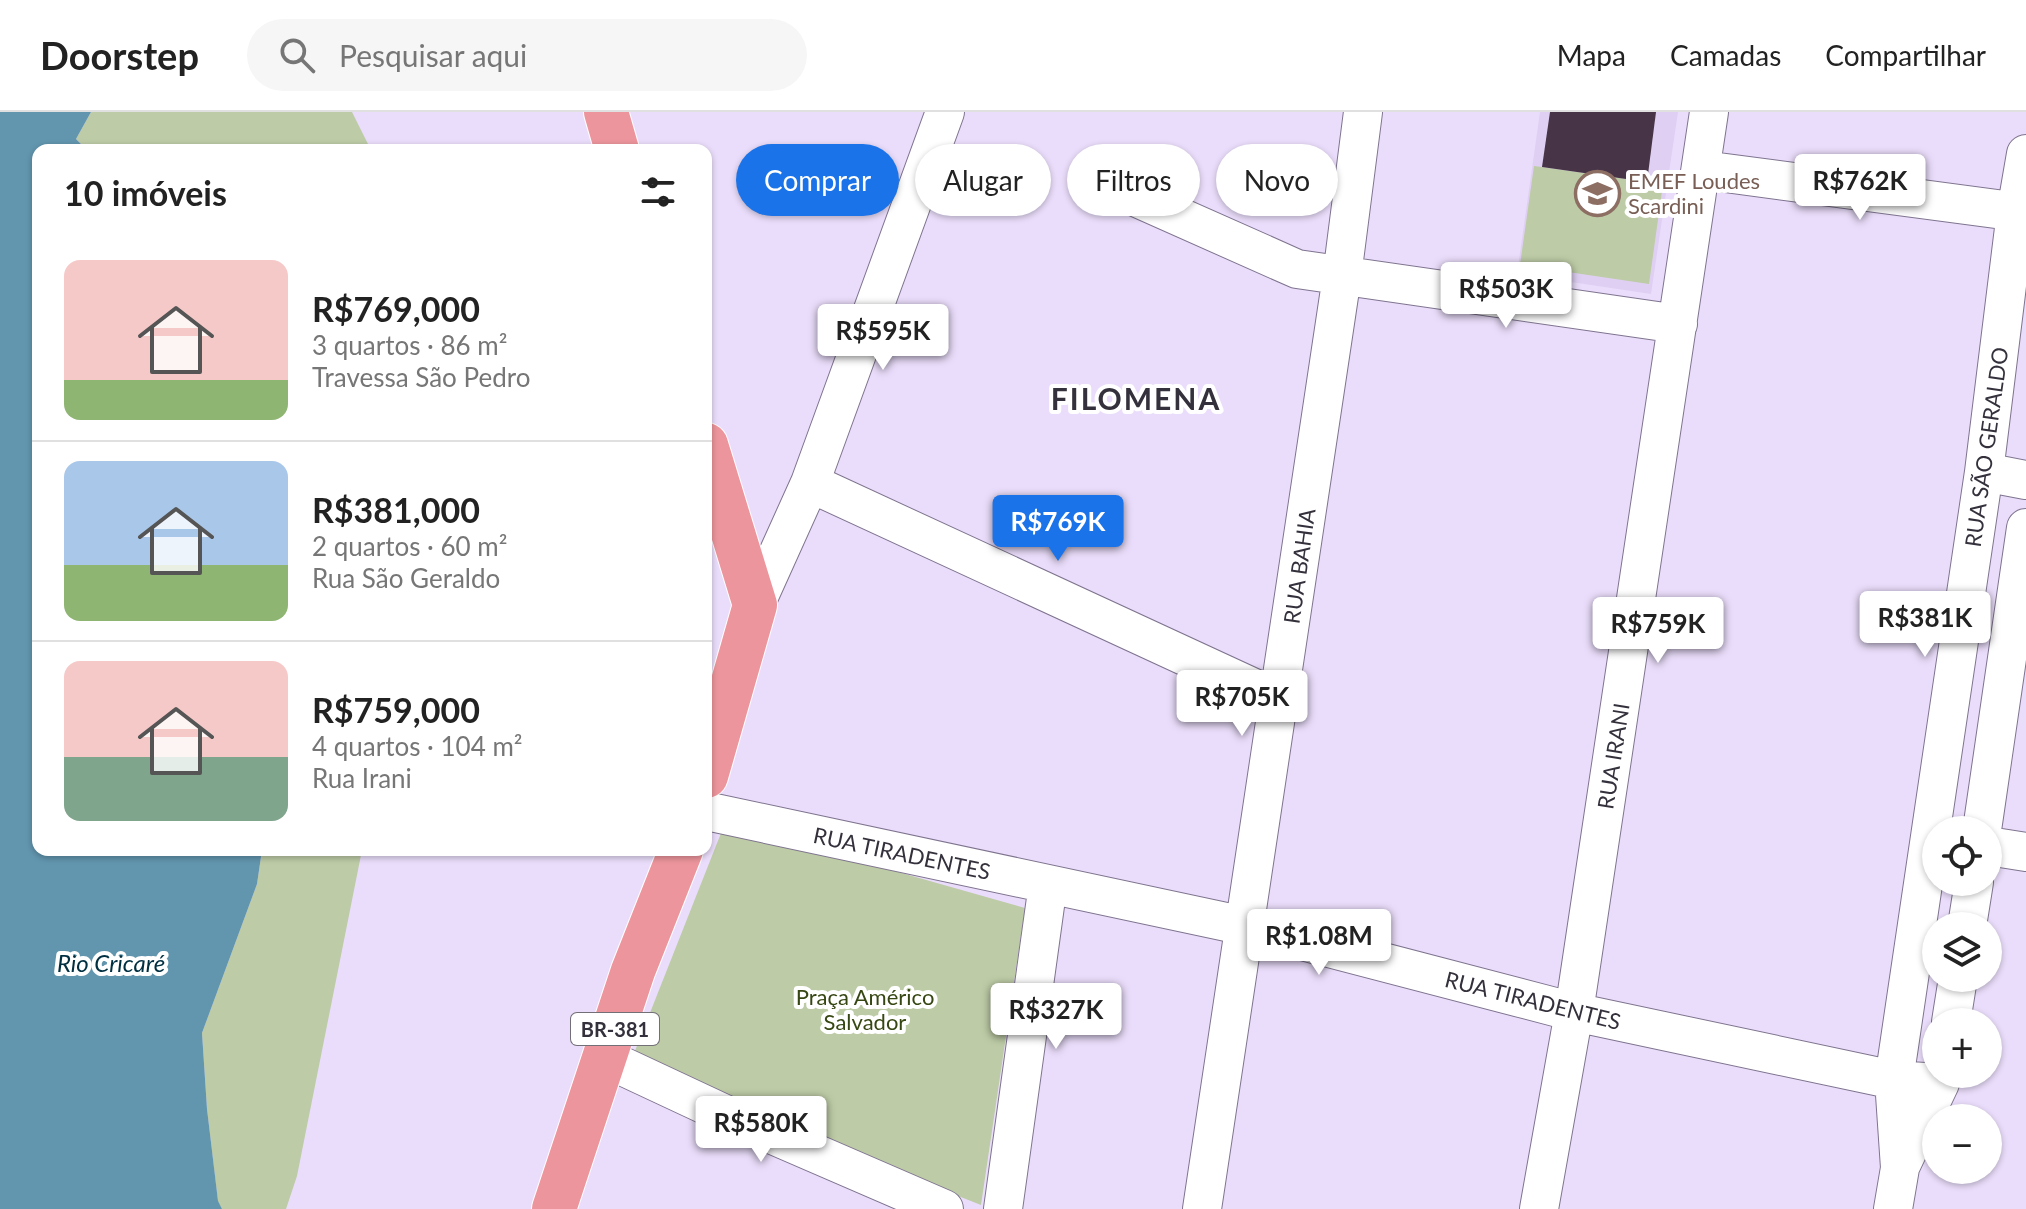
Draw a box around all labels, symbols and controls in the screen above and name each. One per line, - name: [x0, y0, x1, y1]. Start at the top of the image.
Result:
- search box: [247, 19, 807, 91]
- text: Doorstep: [40, 32, 199, 78]
- icon: search: [275, 33, 319, 77]
- text: Pesquisar aqui: [339, 37, 527, 73]
- text: Mapa: [1557, 38, 1626, 72]
- text: Camadas: [1670, 38, 1781, 72]
- text: Compartilhar: [1825, 38, 1986, 72]
- chip: Comprar: [736, 144, 899, 216]
- chip: Alugar: [915, 144, 1051, 216]
- chip: Filtros: [1067, 144, 1200, 216]
- chip: Novo: [1216, 144, 1338, 216]
- pin: R$762K: [1795, 154, 1925, 222]
- text: R$762K: [1813, 164, 1907, 196]
- place label: EMEF Loudes Scardini: [1628, 167, 1760, 219]
- school or university icon: EMEF Loudes Scardini: [1573, 169, 1621, 217]
- icon: filters: [636, 170, 680, 214]
- text: 10 imóveis: [64, 172, 227, 213]
- pin: R$503K: [1441, 262, 1571, 330]
- text: R$503K: [1459, 272, 1553, 304]
- text: R$769,000: [312, 288, 480, 329]
- icon: home: [128, 292, 224, 388]
- pin: R$595K: [818, 304, 948, 372]
- text: R$595K: [836, 314, 930, 346]
- text: 3 quartos · 86 m²: [312, 329, 507, 361]
- street label: RUA SÃO GERALDO: [1959, 345, 2013, 549]
- text: Travessa São Pedro: [312, 361, 530, 393]
- district label: FILOMENA: [1051, 380, 1221, 416]
- text: R$381,000: [312, 489, 480, 530]
- icon: home: [128, 493, 224, 589]
- pin: R$769K: [993, 495, 1123, 563]
- text: R$769K: [1011, 505, 1105, 537]
- street label: RUA BAHIA: [1278, 507, 1320, 625]
- text: 2 quartos · 60 m²: [312, 530, 507, 562]
- text: Rua São Geraldo: [312, 562, 500, 594]
- pin: R$381K: [1860, 591, 1990, 659]
- pin: R$759K: [1593, 597, 1723, 665]
- text: R$381K: [1878, 601, 1972, 633]
- text: R$759K: [1611, 607, 1705, 639]
- pin: R$705K: [1177, 670, 1307, 738]
- text: R$705K: [1195, 680, 1289, 712]
- text: R$759,000: [312, 689, 480, 730]
- icon: home: [128, 693, 224, 789]
- street label: RUA IRANI: [1591, 701, 1635, 811]
- text: 4 quartos · 104 m²: [312, 730, 522, 762]
- text: Rua Irani: [312, 762, 412, 794]
- map controls: [1922, 816, 2002, 1184]
- button: locate: [1922, 816, 2002, 896]
- street label: RUA TIRADENTES: [811, 821, 993, 885]
- pin: R$1.08M: [1245, 909, 1393, 977]
- button: layers: [1922, 912, 2002, 992]
- text: R$1.08M: [1265, 919, 1373, 951]
- water label: Rio Cricaré: [57, 948, 165, 977]
- street label: RUA TIRADENTES: [1442, 965, 1624, 1035]
- park label: Praça Américo Salvador: [796, 983, 934, 1035]
- pin: R$327K: [991, 983, 1121, 1051]
- text: R$327K: [1009, 993, 1103, 1025]
- button: +: [1922, 1008, 2002, 1088]
- road number: BR-381: [571, 1013, 659, 1045]
- pin: R$580K: [696, 1096, 826, 1164]
- button: −: [1922, 1104, 2002, 1184]
- text: R$580K: [714, 1106, 808, 1138]

